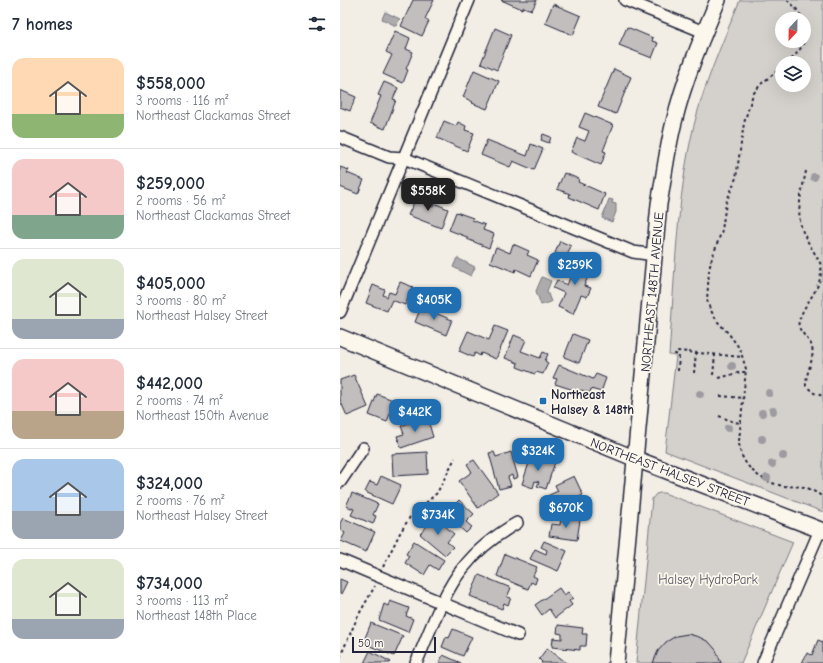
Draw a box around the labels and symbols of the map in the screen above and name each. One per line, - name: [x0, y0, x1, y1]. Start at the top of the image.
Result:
- north arrow: [775, 12, 811, 48]
- pin: $558K: [400, 178, 456, 212]
- street label: NORTHEAST 148TH AVENUE: [638, 211, 666, 373]
- pin: $259K: [547, 252, 603, 286]
- pin: $405K: [406, 287, 462, 321]
- place label: Northeast Halsey & 148th: [551, 387, 634, 417]
- marker: Northeast Halsey & 148th: [538, 396, 548, 406]
- pin: $442K: [387, 399, 443, 433]
- street label: NORTHEAST HALSEY STREET: [588, 435, 752, 509]
- pin: $324K: [510, 438, 566, 472]
- pin: $670K: [538, 495, 594, 529]
- pin: $734K: [410, 502, 466, 536]
- park label: Halsey HydroPark: [658, 572, 759, 587]
- scale bar: [352, 635, 436, 654]

